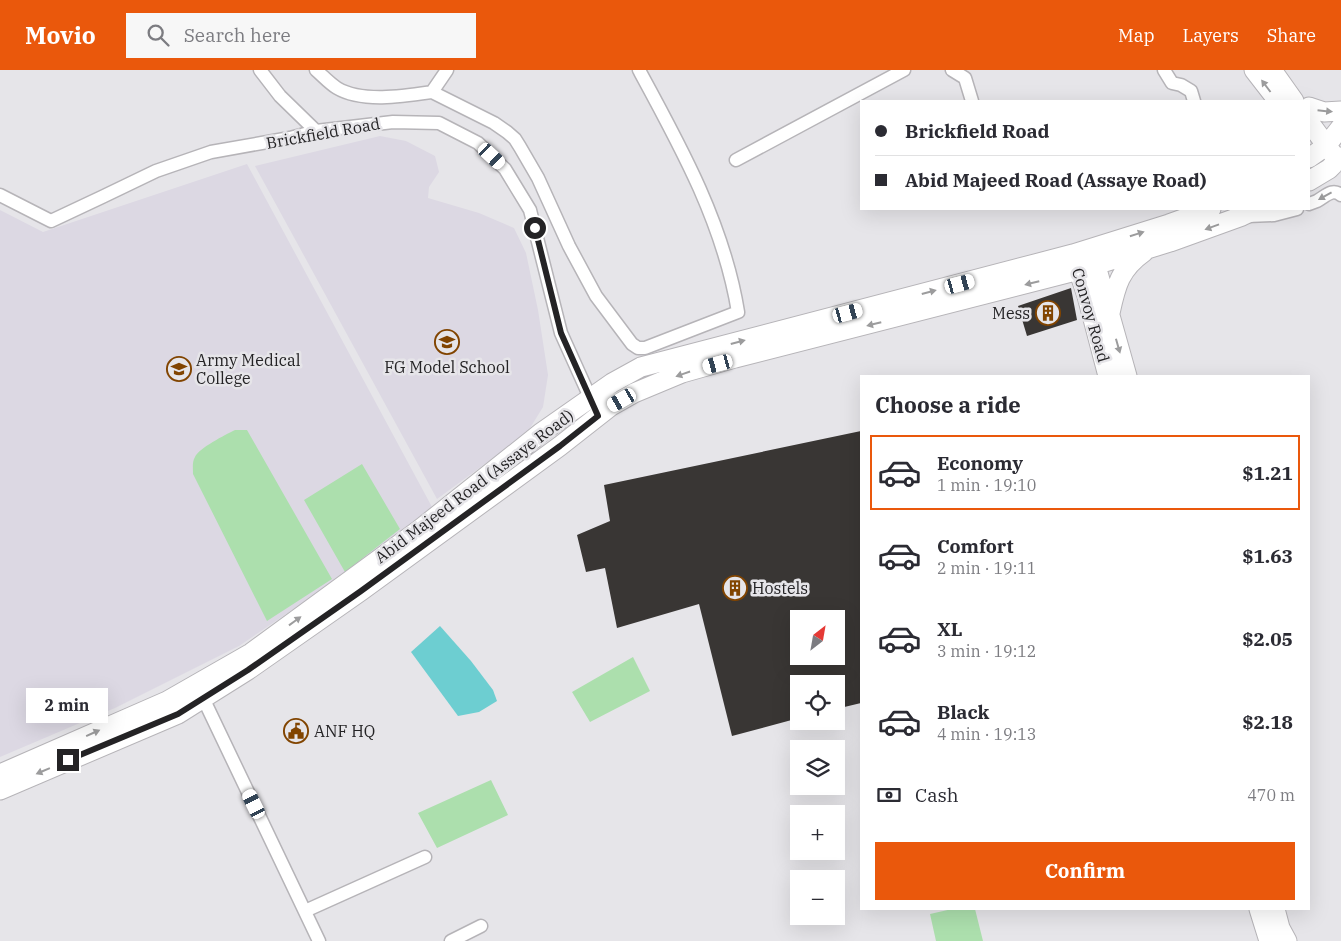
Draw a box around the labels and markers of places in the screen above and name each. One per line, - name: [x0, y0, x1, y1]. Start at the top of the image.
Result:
- building icon: Mess: [1035, 300, 1061, 326]
- place label: Mess: [992, 303, 1030, 323]
- school or university icon: FG Model School: [434, 329, 460, 355]
- place label: Army Medical College: [196, 350, 301, 388]
- school or university icon: Army Medical College: [166, 356, 192, 382]
- place label: FG Model School: [384, 357, 510, 377]
- building icon: Hostels: [722, 575, 748, 601]
- place label: Hostels: [752, 578, 808, 598]
- public building icon: ANF HQ: [283, 718, 309, 744]
- place label: ANF HQ: [314, 721, 375, 741]

